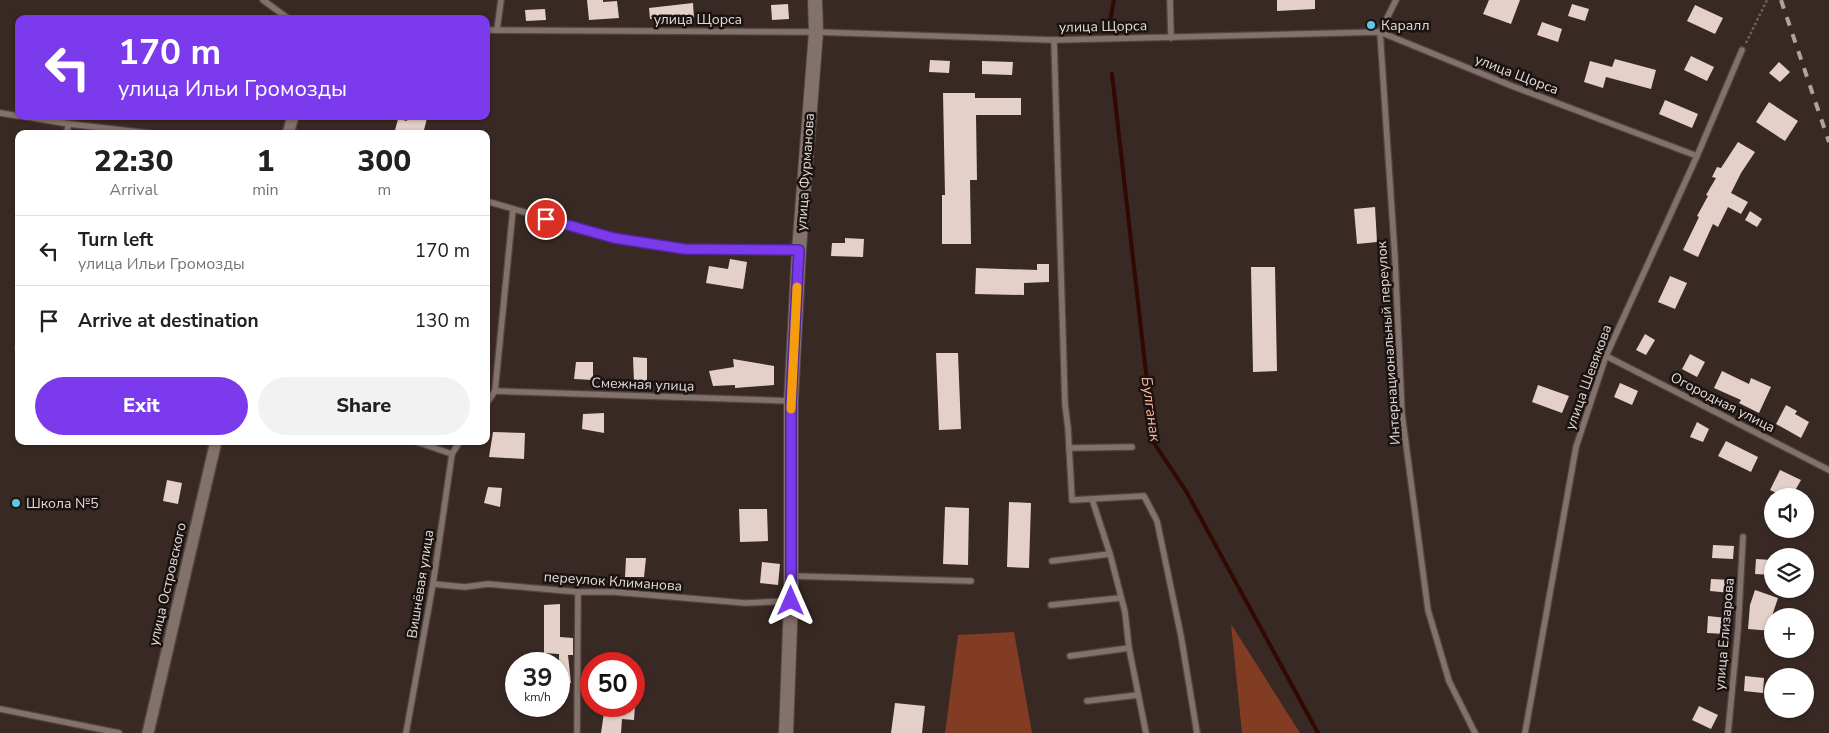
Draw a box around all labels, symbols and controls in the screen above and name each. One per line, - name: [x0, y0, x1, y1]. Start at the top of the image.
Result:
- street label: улица Щорса: [654, 10, 742, 29]
- street label: улица Щорса: [1059, 16, 1147, 37]
- place label: Каралл: [1381, 16, 1429, 35]
- marker: Каралл: [1365, 19, 1377, 31]
- text: 170 m: [118, 29, 221, 76]
- icon: left: [35, 35, 100, 100]
- street label: улица Щорса: [1472, 50, 1561, 99]
- text: улица Ильи Громозды: [118, 74, 347, 104]
- street label: улица Фурманова: [792, 112, 819, 232]
- text: 22:30: [94, 141, 173, 182]
- text: 1: [256, 141, 274, 182]
- text: 300: [357, 141, 411, 182]
- text: Arrival: [110, 179, 158, 201]
- text: min: [252, 179, 279, 201]
- text: m: [377, 179, 391, 201]
- pin: [525, 198, 567, 240]
- icon: arrive: [532, 205, 560, 233]
- text: Turn left: [78, 227, 153, 253]
- icon: left: [35, 237, 63, 265]
- text: 170 m: [415, 238, 470, 264]
- street label: Интернациональный переулок: [1372, 240, 1405, 445]
- text: улица Ильи Громозды: [78, 253, 245, 275]
- icon: arrive: [35, 307, 63, 335]
- text: Arrive at destination: [78, 308, 259, 334]
- text: 130 m: [415, 308, 470, 334]
- street label: улица Шевякова: [1561, 322, 1616, 432]
- street label: Огородная улица: [1667, 368, 1778, 437]
- street label: Смежная улица: [591, 373, 695, 396]
- water label: Булганак: [1137, 375, 1166, 444]
- button: Exit: [35, 377, 248, 435]
- button: Share: [258, 377, 470, 435]
- map controls: [1764, 488, 1814, 718]
- button: sound: [1764, 488, 1814, 538]
- place label: Школа №5: [26, 494, 99, 513]
- marker: Школа №5: [10, 497, 22, 509]
- street label: улица Островского: [144, 521, 191, 648]
- street label: Вишнёвая улица: [403, 528, 438, 640]
- button: layers: [1764, 548, 1814, 598]
- street label: переулок Климанова: [543, 567, 683, 596]
- position arrow: [764, 574, 816, 626]
- street label: улица Елизарова: [1710, 577, 1739, 691]
- button: +: [1764, 608, 1814, 658]
- speed limit sign: 50: [580, 652, 645, 717]
- text: 39: [522, 661, 553, 695]
- button: −: [1764, 668, 1814, 718]
- text: km/h: [524, 689, 551, 705]

